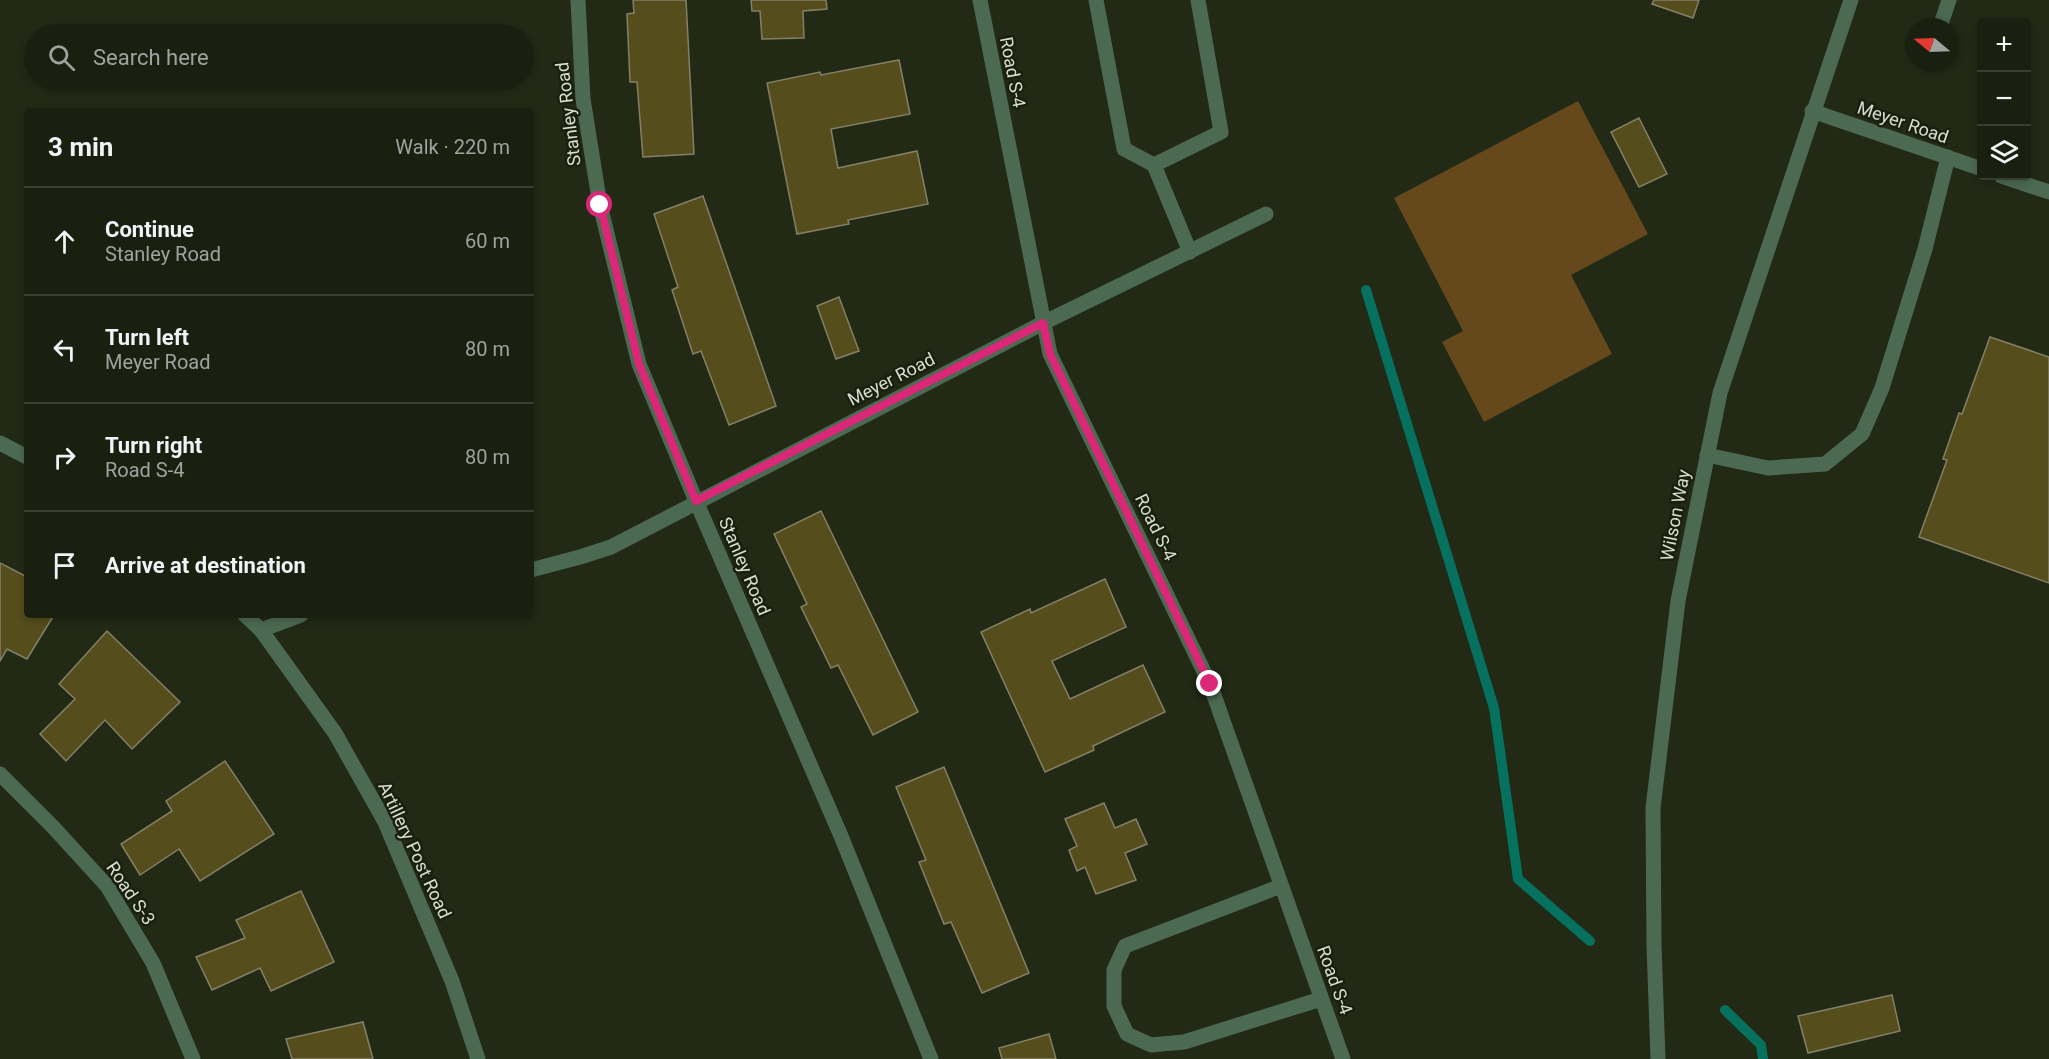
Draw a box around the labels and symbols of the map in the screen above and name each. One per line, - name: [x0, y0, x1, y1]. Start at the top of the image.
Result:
- north arrow: [1905, 18, 1959, 72]
- street label: Road S-4: [996, 35, 1030, 109]
- street label: Stanley Road: [551, 61, 585, 167]
- street label: Meyer Road: [1855, 97, 1951, 147]
- route start: [586, 191, 612, 217]
- street label: Meyer Road: [844, 348, 938, 410]
- street label: Wilson Way: [1656, 467, 1694, 562]
- street label: Road S-4: [1131, 490, 1181, 564]
- street label: Stanley Road: [715, 514, 775, 618]
- route end: [1196, 670, 1222, 696]
- street label: Artillery Post Road: [374, 778, 456, 922]
- street label: Road S-3: [102, 857, 160, 929]
- street label: Road S-4: [1313, 943, 1357, 1017]

